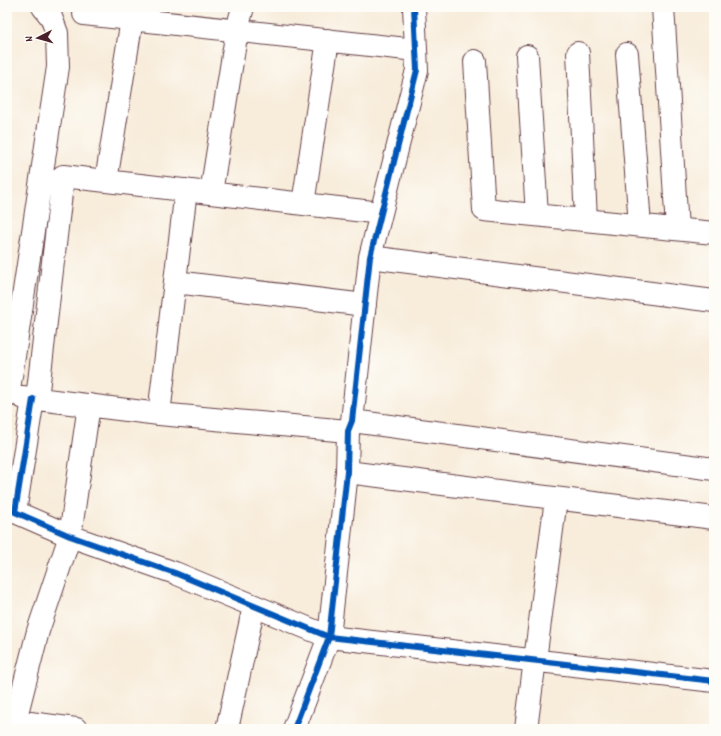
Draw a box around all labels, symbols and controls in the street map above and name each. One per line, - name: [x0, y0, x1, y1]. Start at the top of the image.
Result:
- north arrow: [18, 18, 58, 58]
- text: N: [22, 35, 38, 42]

